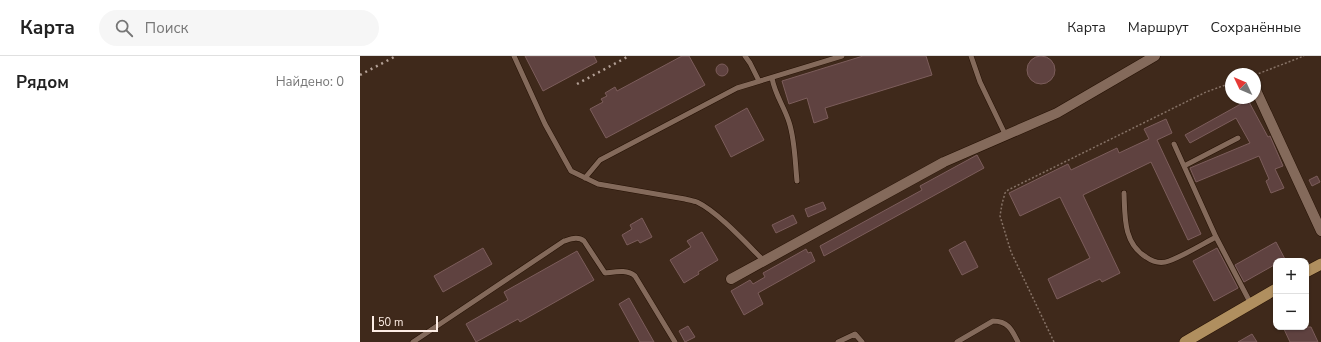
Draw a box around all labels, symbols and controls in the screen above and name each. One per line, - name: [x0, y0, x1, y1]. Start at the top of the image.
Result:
- search box: [99, 10, 379, 46]
- text: Карта: [20, 15, 75, 41]
- icon: search: [113, 17, 135, 39]
- text: Поиск: [145, 18, 188, 38]
- text: Карта: [1067, 18, 1106, 37]
- text: Маршрут: [1128, 18, 1189, 37]
- text: Сохранённые: [1211, 18, 1301, 37]
- north arrow: [1225, 68, 1261, 104]
- text: Рядом: [16, 71, 69, 94]
- text: Найдено: 0: [276, 73, 344, 91]
- map controls: [1273, 258, 1309, 330]
- button: +: [1273, 258, 1309, 294]
- button: −: [1273, 294, 1309, 330]
- scale bar: [372, 314, 438, 333]
- text: 50 m: [378, 315, 403, 330]

